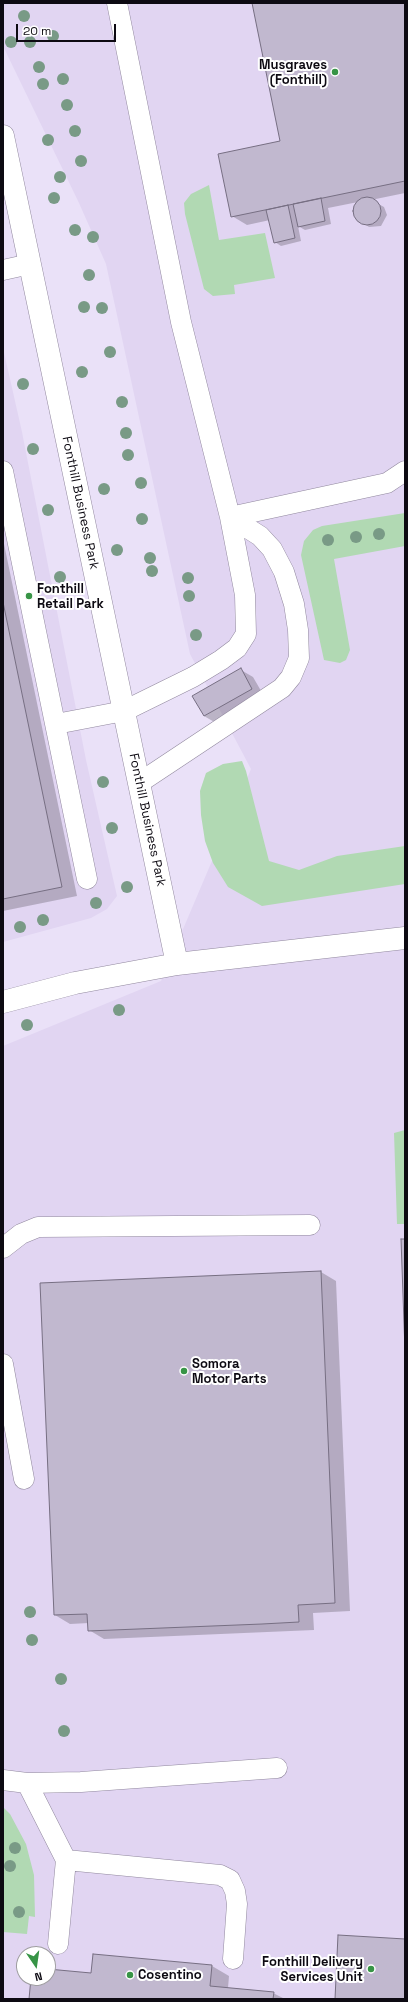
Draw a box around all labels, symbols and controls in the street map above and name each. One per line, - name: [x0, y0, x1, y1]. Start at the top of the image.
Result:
- scale bar: [18, 16, 118, 42]
- text: 20 m: [23, 23, 51, 39]
- place label: Musgraves (Fonthill): [259, 57, 327, 88]
- marker: Musgraves (Fonthill): [330, 67, 340, 77]
- street label: Fonthill Business Park: [58, 435, 102, 571]
- place label: Fonthill Retail Park: [37, 581, 104, 612]
- marker: Fonthill Retail Park: [24, 591, 34, 601]
- street label: Fonthill Business Park: [125, 752, 169, 888]
- place label: Somora Motor Parts: [192, 1356, 266, 1387]
- marker: Somora Motor Parts: [179, 1366, 189, 1376]
- north arrow: [16, 1946, 56, 1986]
- place label: Fonthill Delivery Services Unit: [262, 1954, 363, 1985]
- marker: Fonthill Delivery Services Unit: [366, 1964, 376, 1974]
- place label: Cosentino: [138, 1967, 202, 1983]
- text: N: [33, 1969, 44, 1984]
- marker: Cosentino: [125, 1970, 135, 1980]

